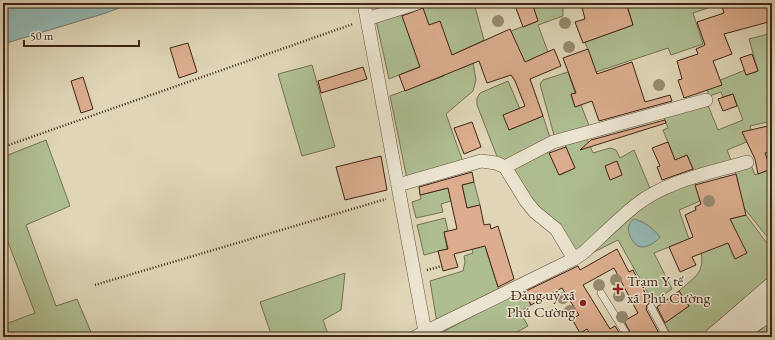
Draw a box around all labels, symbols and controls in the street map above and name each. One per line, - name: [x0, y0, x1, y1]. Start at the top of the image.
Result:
- scale bar: [24, 22, 139, 48]
- text: 50 m: [30, 28, 54, 44]
- place label: Trạm Y tế xã Phú Cường: [627, 271, 711, 307]
- marker: Trạm Y tế xã Phú Cường: [612, 283, 624, 295]
- place label: Đảng uỷ xã Phú Cường: [507, 285, 575, 321]
- marker: Đảng uỷ xã Phú Cường: [578, 298, 588, 308]

